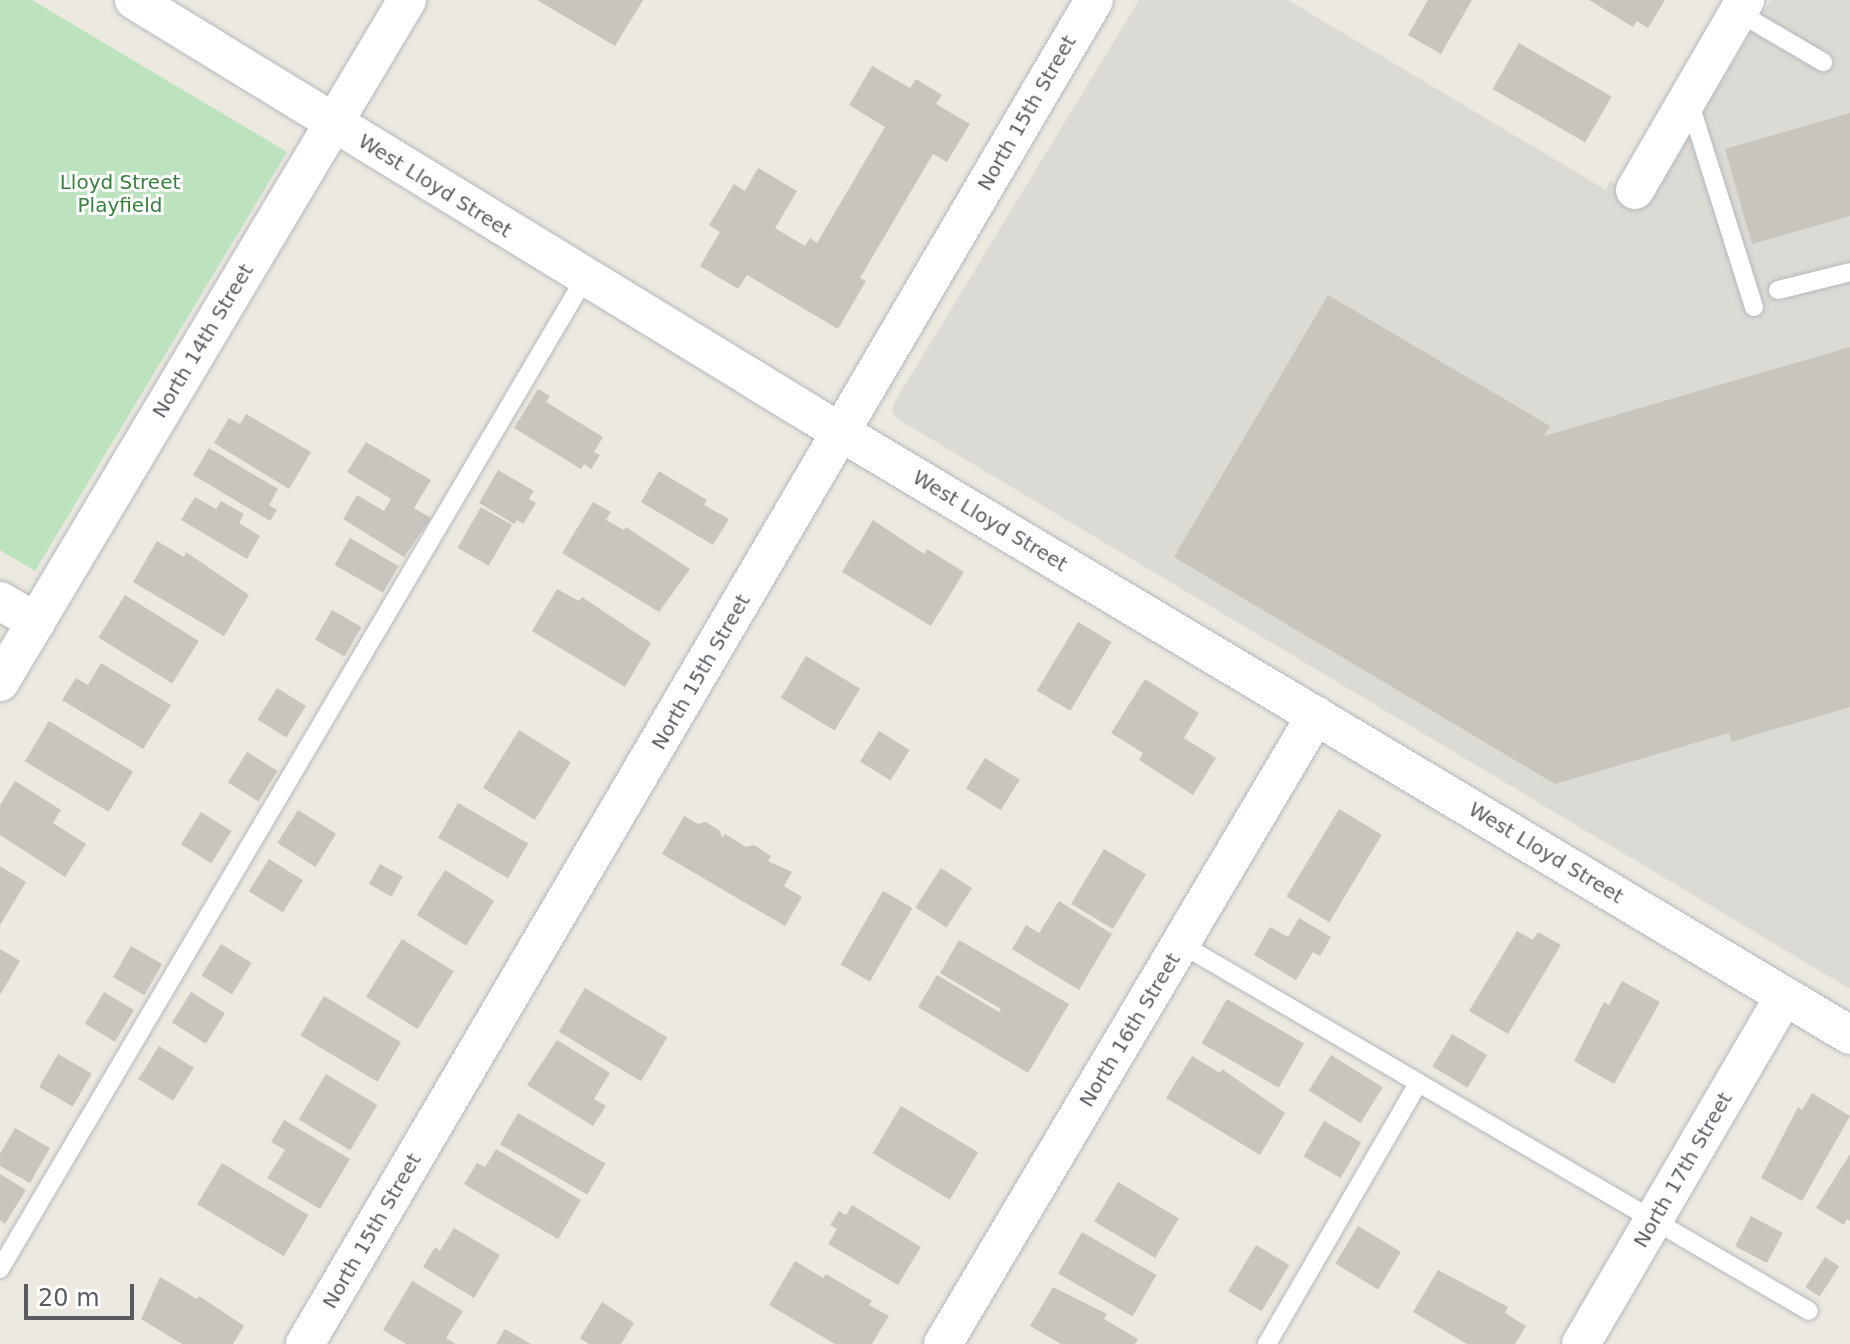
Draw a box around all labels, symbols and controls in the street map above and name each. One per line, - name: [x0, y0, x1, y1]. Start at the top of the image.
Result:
- street label: North 15th Street: [973, 31, 1081, 195]
- street label: West Lloyd Street: [354, 129, 516, 243]
- park label: Lloyd Street Playfield: [60, 170, 180, 217]
- street label: North 14th Street: [148, 260, 258, 422]
- street label: West Lloyd Street: [908, 465, 1072, 577]
- street label: North 15th Street: [647, 590, 755, 754]
- street label: West Lloyd Street: [1464, 797, 1628, 909]
- street label: North 16th Street: [1075, 949, 1185, 1111]
- street label: North 17th Street: [1629, 1088, 1737, 1252]
- street label: North 15th Street: [318, 1149, 426, 1313]
- scale bar: [28, 1268, 138, 1318]
- text: 20 m: [38, 1284, 100, 1312]

